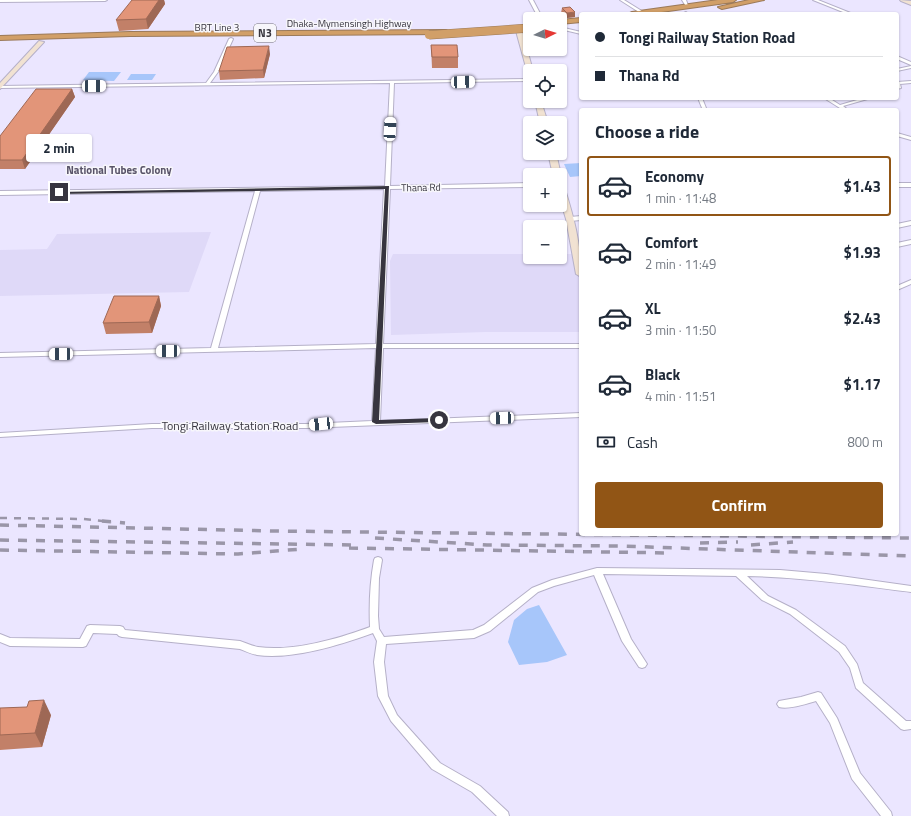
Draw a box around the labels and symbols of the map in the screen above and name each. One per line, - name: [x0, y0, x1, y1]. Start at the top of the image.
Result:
- north arrow: [523, 12, 567, 56]
- street label: Dhaka-Mymensingh Highway: [287, 16, 412, 31]
- street label: BRT Line 3: [195, 20, 239, 35]
- road number: N3: [254, 24, 276, 42]
- car: [451, 76, 475, 88]
- car: [82, 80, 106, 92]
- car: [383, 117, 397, 141]
- callout: 2 min: [26, 134, 92, 162]
- district label: National Tubes Colony: [66, 162, 172, 178]
- street label: Thana Rd: [401, 180, 441, 195]
- route end: [50, 183, 68, 201]
- car: [156, 345, 180, 357]
- car: [49, 348, 73, 360]
- route start: [430, 411, 448, 429]
- car: [490, 412, 514, 424]
- street label: Tongi Railway Station Road: [162, 416, 298, 435]
- car: [308, 417, 334, 431]

